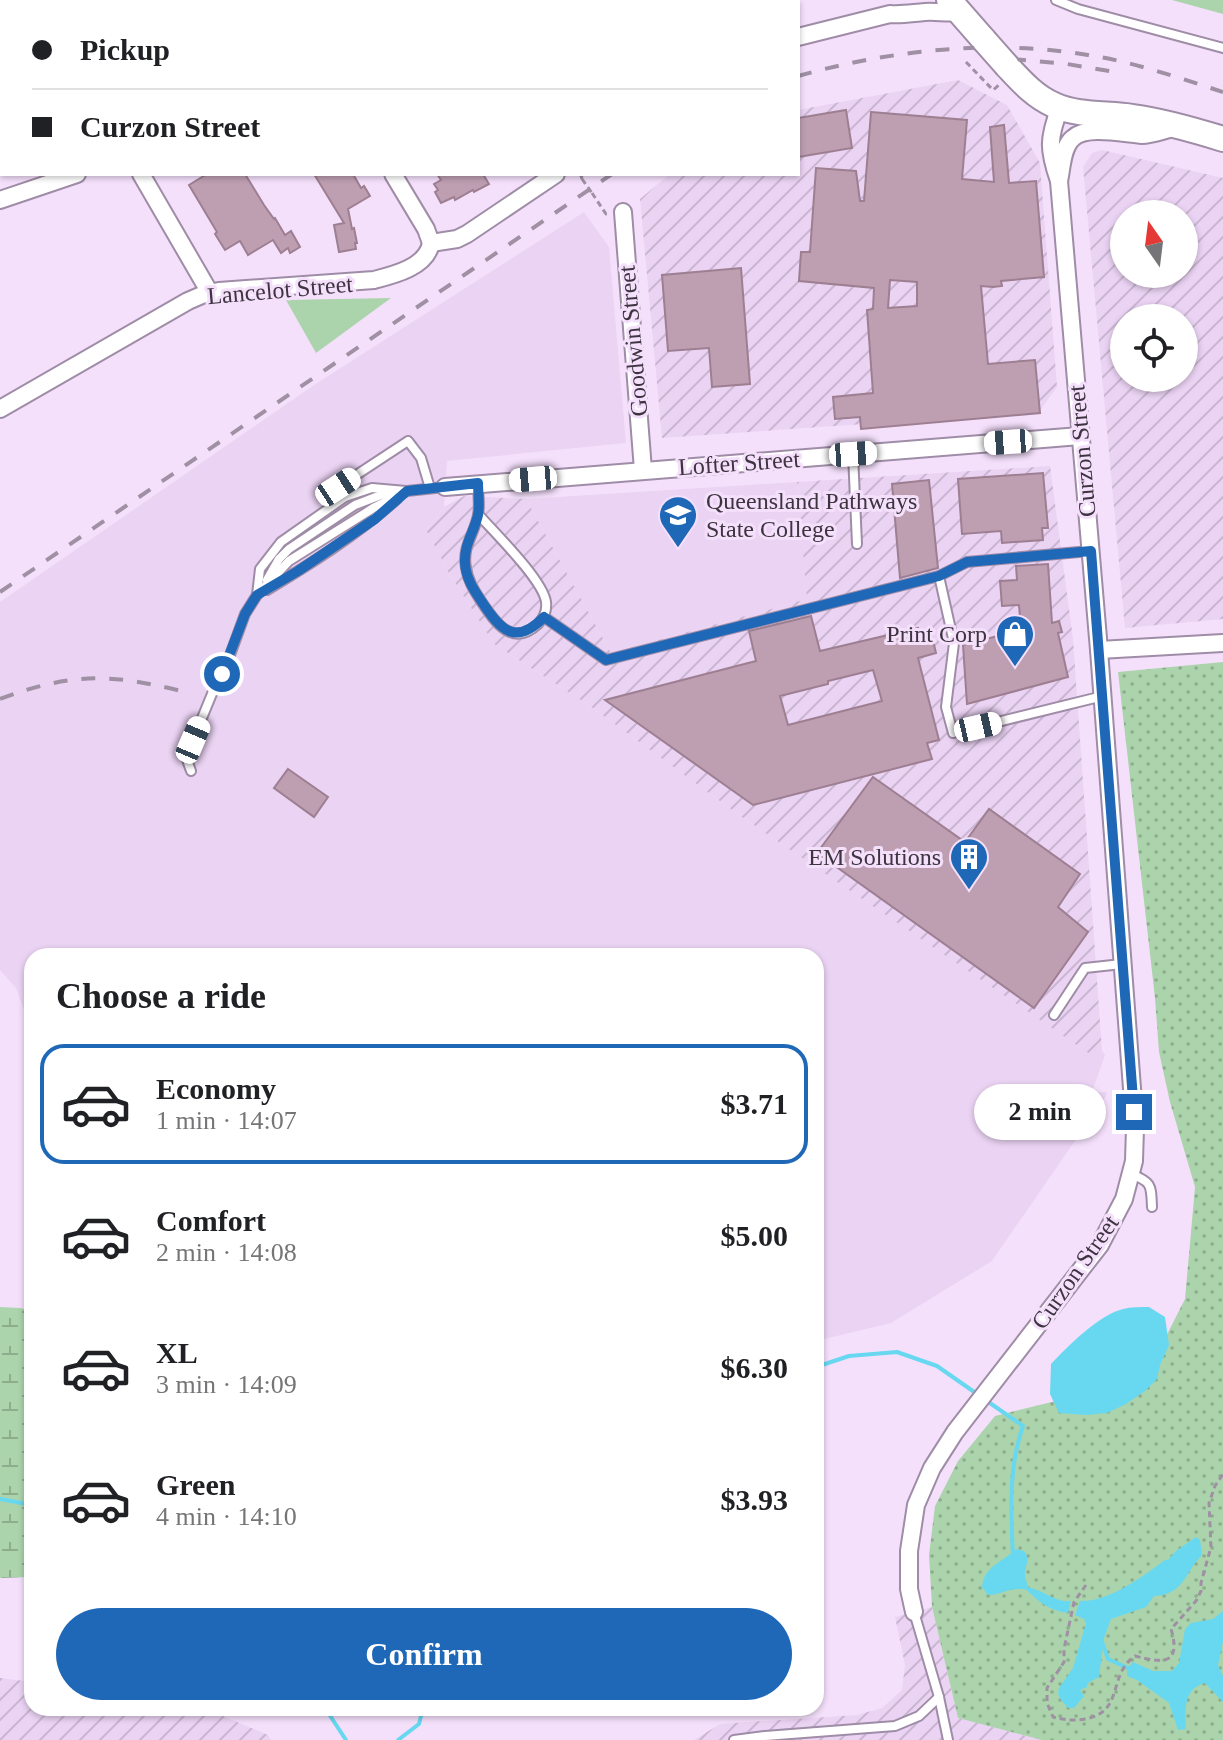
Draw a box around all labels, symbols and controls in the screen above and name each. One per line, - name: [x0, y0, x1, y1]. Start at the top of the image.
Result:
- text: Pickup: [80, 33, 170, 66]
- text: Curzon Street: [80, 110, 260, 143]
- north arrow: [1110, 200, 1198, 288]
- map controls: [1110, 200, 1198, 392]
- street label: Goodwin Street: [613, 264, 653, 418]
- street label: Lancelot Street: [206, 271, 354, 309]
- button: locate: [1110, 304, 1198, 392]
- street label: Curzon Street: [1063, 383, 1101, 518]
- car: [983, 428, 1033, 456]
- car: [828, 440, 878, 468]
- street label: Lofter Street: [677, 446, 801, 480]
- car: [311, 464, 365, 510]
- car: [508, 465, 558, 493]
- place label: Queensland Pathways State College: [706, 488, 917, 542]
- school or university icon: Queensland Pathways State College: [657, 494, 699, 549]
- shop icon: Print Corp: [994, 613, 1036, 668]
- place label: Print Corp: [886, 621, 987, 647]
- route start: [204, 656, 240, 692]
- car: [952, 710, 1004, 744]
- car: [173, 713, 213, 767]
- building icon: EM Solutions: [948, 836, 990, 891]
- place label: EM Solutions: [808, 844, 941, 870]
- text: Choose a ride: [56, 976, 266, 1016]
- icon: car: [60, 1068, 132, 1140]
- text: Economy: [156, 1072, 276, 1105]
- callout: 2 min: [974, 1084, 1106, 1140]
- text: $3.71: [721, 1087, 788, 1120]
- route end: [1116, 1094, 1152, 1130]
- text: 2 min: [1009, 1097, 1071, 1126]
- text: 1 min · 14:07: [156, 1106, 297, 1135]
- icon: car: [60, 1200, 132, 1272]
- text: Comfort: [156, 1204, 266, 1237]
- street label: Curzon Street: [1026, 1210, 1124, 1334]
- text: $5.00: [721, 1219, 788, 1252]
- text: 2 min · 14:08: [156, 1238, 297, 1267]
- icon: car: [60, 1332, 132, 1404]
- text: XL: [156, 1336, 198, 1369]
- text: $6.30: [721, 1351, 788, 1384]
- text: 3 min · 14:09: [156, 1370, 297, 1399]
- icon: car: [60, 1464, 132, 1536]
- text: Green: [156, 1468, 235, 1501]
- text: $3.93: [721, 1483, 788, 1516]
- text: 4 min · 14:10: [156, 1502, 297, 1531]
- button: Confirm: [56, 1608, 792, 1700]

